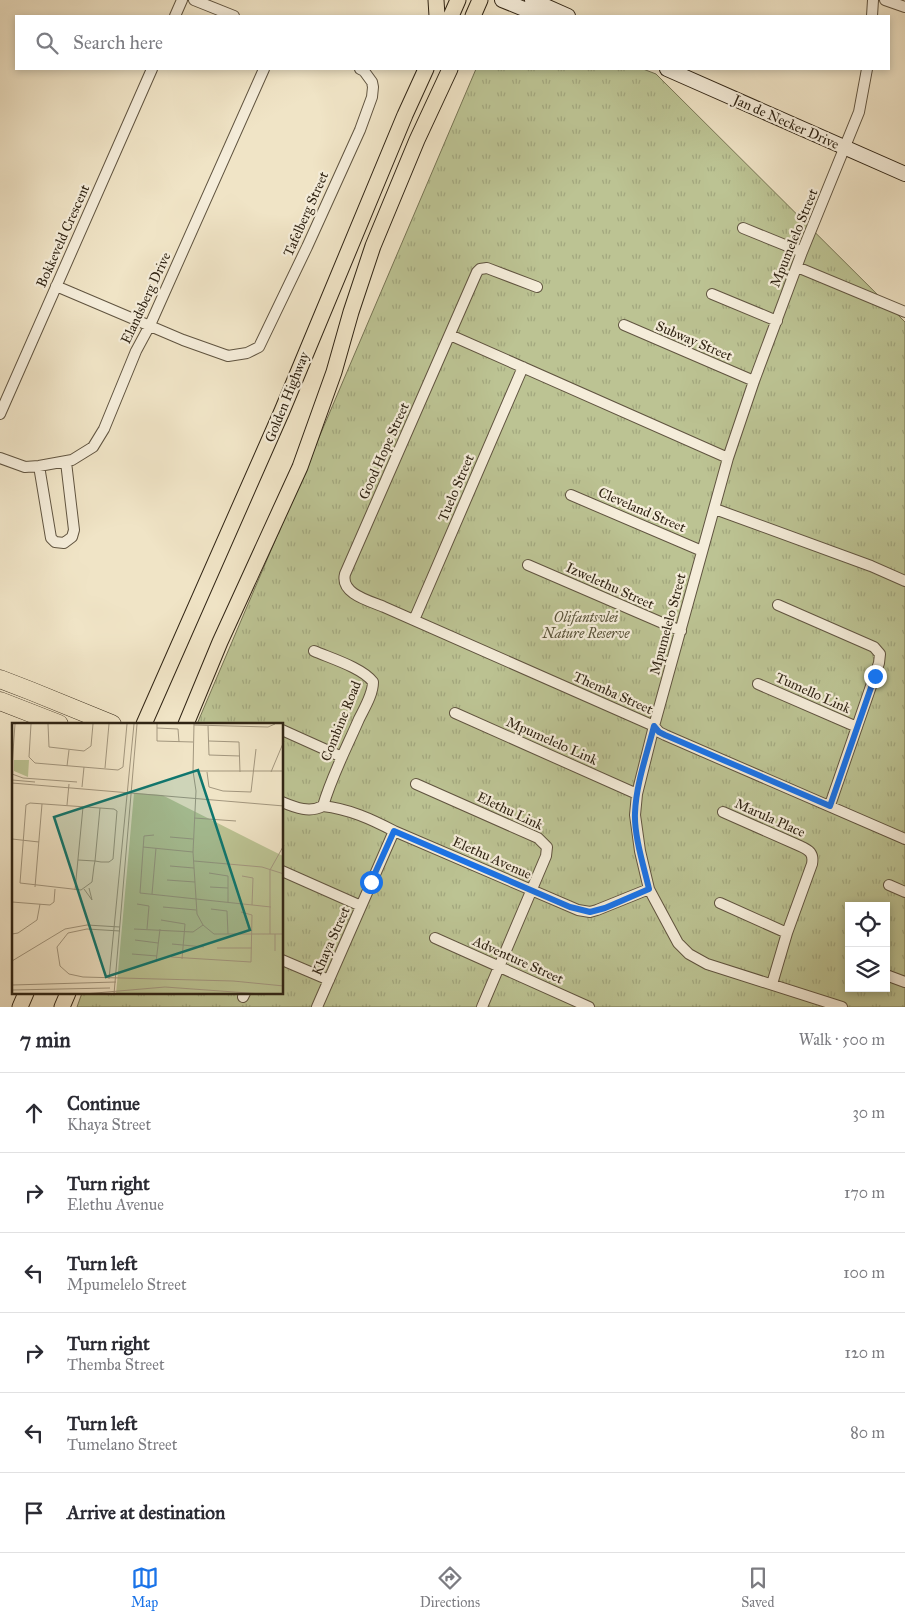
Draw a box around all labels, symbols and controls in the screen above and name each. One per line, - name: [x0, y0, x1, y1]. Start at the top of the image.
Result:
- search box: [15, 15, 890, 70]
- icon: search: [33, 29, 61, 57]
- text: Search here: [73, 31, 163, 54]
- street label: Jan de Necker Drive: [728, 90, 842, 154]
- street label: Tafelberg Street: [280, 169, 332, 259]
- street label: Bokkeveld Crescent: [33, 182, 93, 290]
- street label: Mpumelelo Street: [767, 186, 821, 290]
- street label: Elandsberg Drive: [117, 249, 175, 347]
- street label: Subway Street: [653, 317, 735, 365]
- street label: Golden Highway: [261, 349, 313, 445]
- street label: Good Hope Street: [355, 400, 413, 502]
- street label: Tuelo Street: [434, 452, 478, 524]
- street label: Cleveland Street: [596, 484, 688, 536]
- street label: Izwelethu Street: [563, 559, 657, 613]
- street label: Mpumelelo Street: [646, 571, 690, 677]
- park label: Olifantsvlei Nature Reserve: [542, 609, 630, 642]
- route end: [864, 665, 887, 688]
- street label: Themba Street: [571, 668, 655, 718]
- street label: Tumello Link: [773, 669, 854, 717]
- street label: Combine Road: [317, 678, 365, 764]
- street label: Mpumelelo Link: [504, 713, 601, 769]
- inset map: [12, 723, 284, 994]
- street label: Elethu Link: [474, 788, 546, 834]
- street label: Marula Place: [732, 795, 808, 841]
- street label: Elethu Avenue: [450, 833, 534, 883]
- route start: [360, 871, 383, 894]
- map controls: [845, 902, 890, 992]
- button: locate: [845, 902, 890, 947]
- street label: Khaya Street: [308, 904, 354, 978]
- street label: Adventure Street: [469, 932, 566, 988]
- button: layers: [845, 947, 890, 992]
- text: 7 min: [20, 1027, 71, 1053]
- text: Walk · 500 m: [799, 1030, 885, 1049]
- text: Continue: [67, 1092, 140, 1115]
- icon: ahead: [20, 1099, 48, 1127]
- text: 30 m: [852, 1103, 885, 1122]
- text: Khaya Street: [67, 1115, 151, 1134]
- text: Turn right: [67, 1172, 150, 1195]
- icon: right: [20, 1179, 48, 1207]
- text: 170 m: [844, 1183, 885, 1202]
- text: Elethu Avenue: [67, 1195, 164, 1214]
- text: Turn left: [67, 1252, 137, 1275]
- icon: left: [20, 1259, 48, 1287]
- text: 100 m: [843, 1263, 885, 1282]
- text: Mpumelelo Street: [67, 1275, 187, 1294]
- text: Turn right: [67, 1332, 150, 1355]
- icon: right: [20, 1339, 48, 1367]
- text: 120 m: [845, 1343, 885, 1362]
- text: Themba Street: [67, 1355, 165, 1374]
- text: Turn left: [67, 1412, 137, 1435]
- icon: left: [20, 1419, 48, 1447]
- text: 80 m: [850, 1423, 885, 1442]
- text: Tumelano Street: [67, 1435, 177, 1454]
- icon: arrive: [20, 1499, 48, 1527]
- text: Arrive at destination: [67, 1501, 225, 1524]
- tab: Map: [131, 1564, 159, 1611]
- tab: Directions: [420, 1564, 480, 1611]
- tab: Saved: [741, 1564, 774, 1611]

